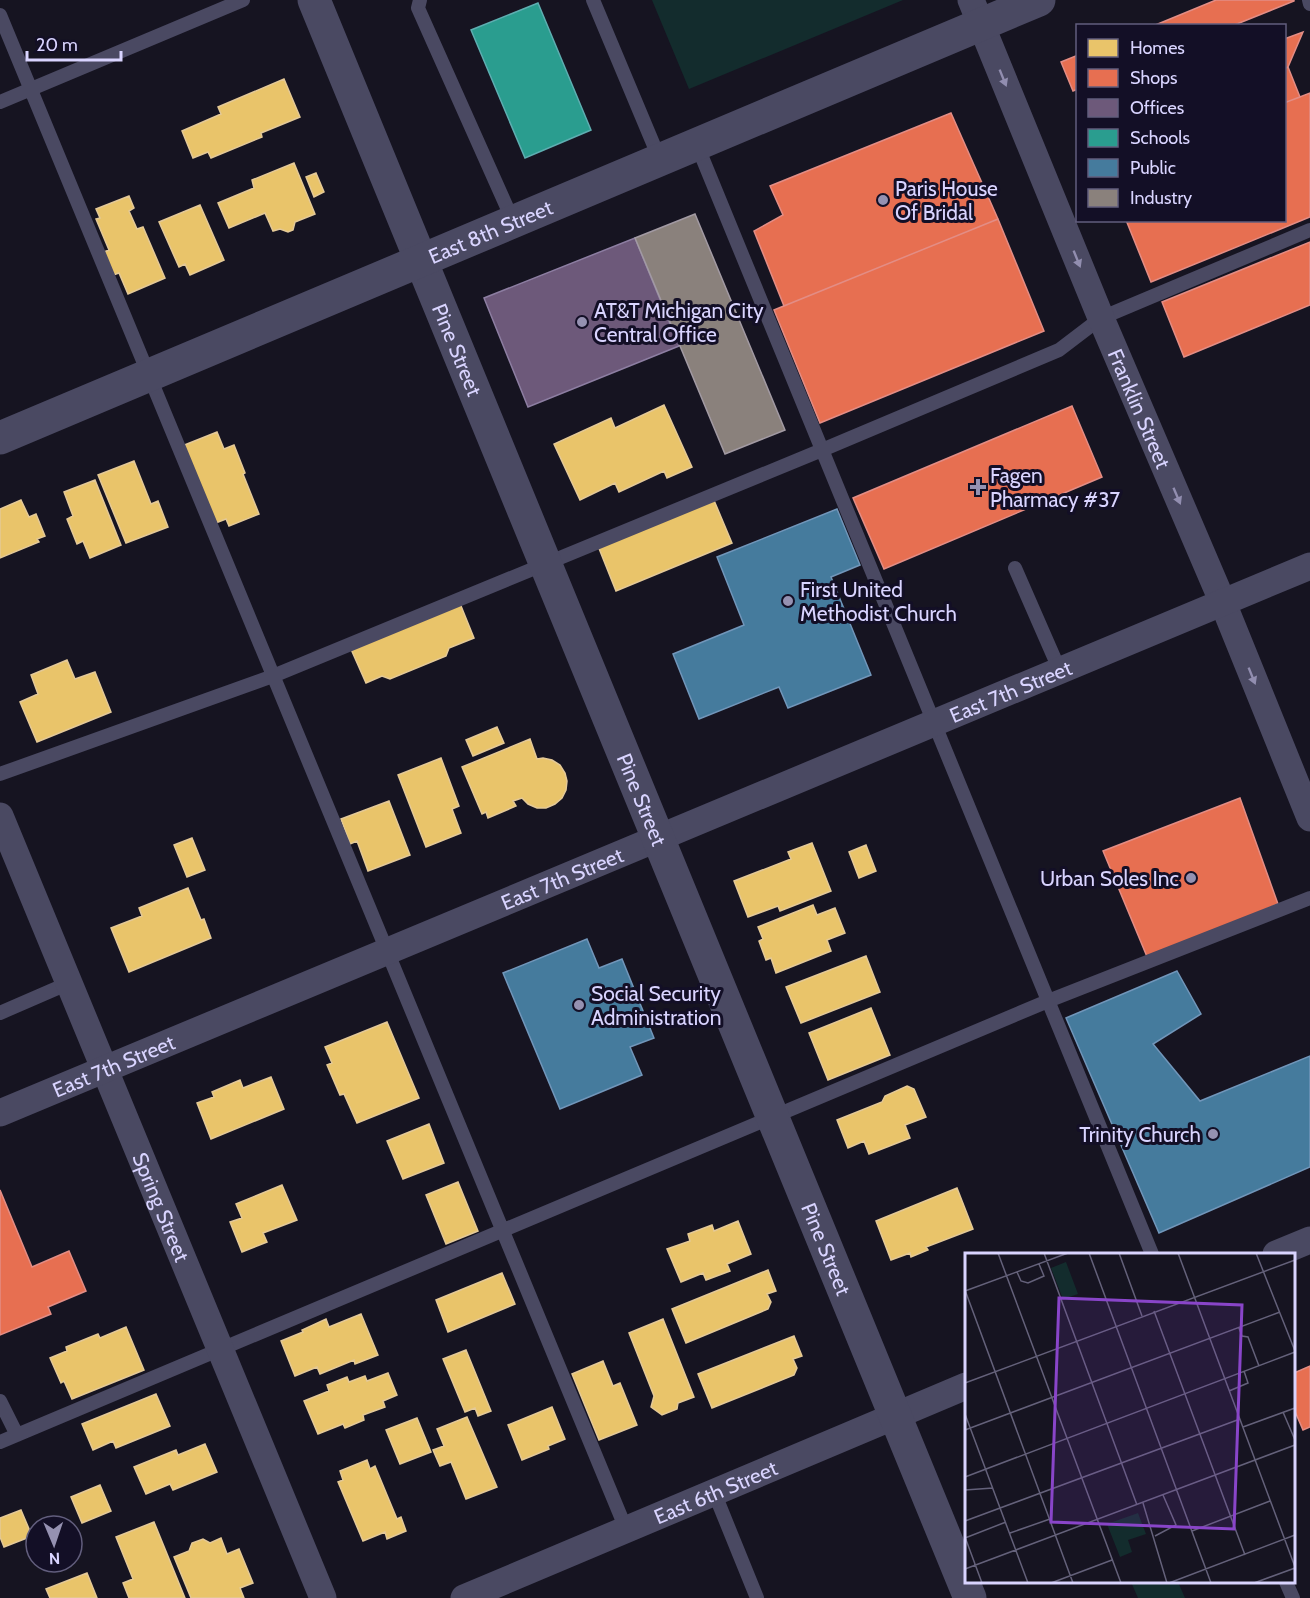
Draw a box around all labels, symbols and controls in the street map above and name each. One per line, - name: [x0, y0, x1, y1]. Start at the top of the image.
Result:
- scale bar: [27, 24, 122, 62]
- legend: [1076, 24, 1286, 222]
- text: 20 m: [36, 34, 78, 56]
- text: Homes: [1130, 37, 1185, 59]
- text: Shops: [1130, 67, 1178, 89]
- one-way arrow: [999, 69, 1008, 87]
- text: Offices: [1130, 97, 1184, 119]
- text: Schools: [1130, 127, 1190, 149]
- text: Public: [1130, 157, 1176, 179]
- place label: Paris House Of Bridal: [895, 176, 998, 225]
- text: Industry: [1130, 187, 1192, 209]
- marker: Paris House Of Bridal: [876, 193, 890, 207]
- street label: East 8th Street: [424, 194, 556, 269]
- one-way arrow: [1072, 250, 1082, 268]
- place label: AT&T Michigan City Central Office: [594, 298, 764, 347]
- street label: Pine Street: [427, 300, 488, 400]
- marker: AT&T Michigan City Central Office: [575, 315, 589, 329]
- street label: Franklin Street: [1103, 345, 1176, 472]
- place label: Fagen Pharmacy #37: [990, 463, 1121, 512]
- marker: Fagen Pharmacy #37: [971, 480, 985, 494]
- one-way arrow: [1172, 488, 1182, 506]
- place label: First United Methodist Church: [800, 577, 957, 626]
- marker: First United Methodist Church: [781, 594, 795, 608]
- street label: East 7th Street: [946, 654, 1075, 728]
- one-way arrow: [1248, 667, 1258, 685]
- street label: Pine Street: [612, 749, 672, 849]
- street label: East 7th Street: [497, 842, 627, 915]
- place label: Urban Soles Inc: [1040, 866, 1179, 891]
- marker: Urban Soles Inc: [1184, 871, 1198, 885]
- place label: Social Security Administration: [591, 981, 721, 1030]
- marker: Social Security Administration: [572, 998, 586, 1012]
- street label: East 7th Street: [49, 1029, 178, 1102]
- place label: Trinity Church: [1079, 1122, 1201, 1147]
- marker: Trinity Church: [1206, 1127, 1220, 1141]
- street label: Spring Street: [128, 1149, 195, 1265]
- street label: Pine Street: [797, 1199, 857, 1299]
- inset map: [965, 1253, 1295, 1583]
- street label: East 6th Street: [650, 1455, 781, 1529]
- north arrow: [24, 1514, 84, 1574]
- text: N: [49, 1549, 60, 1568]

